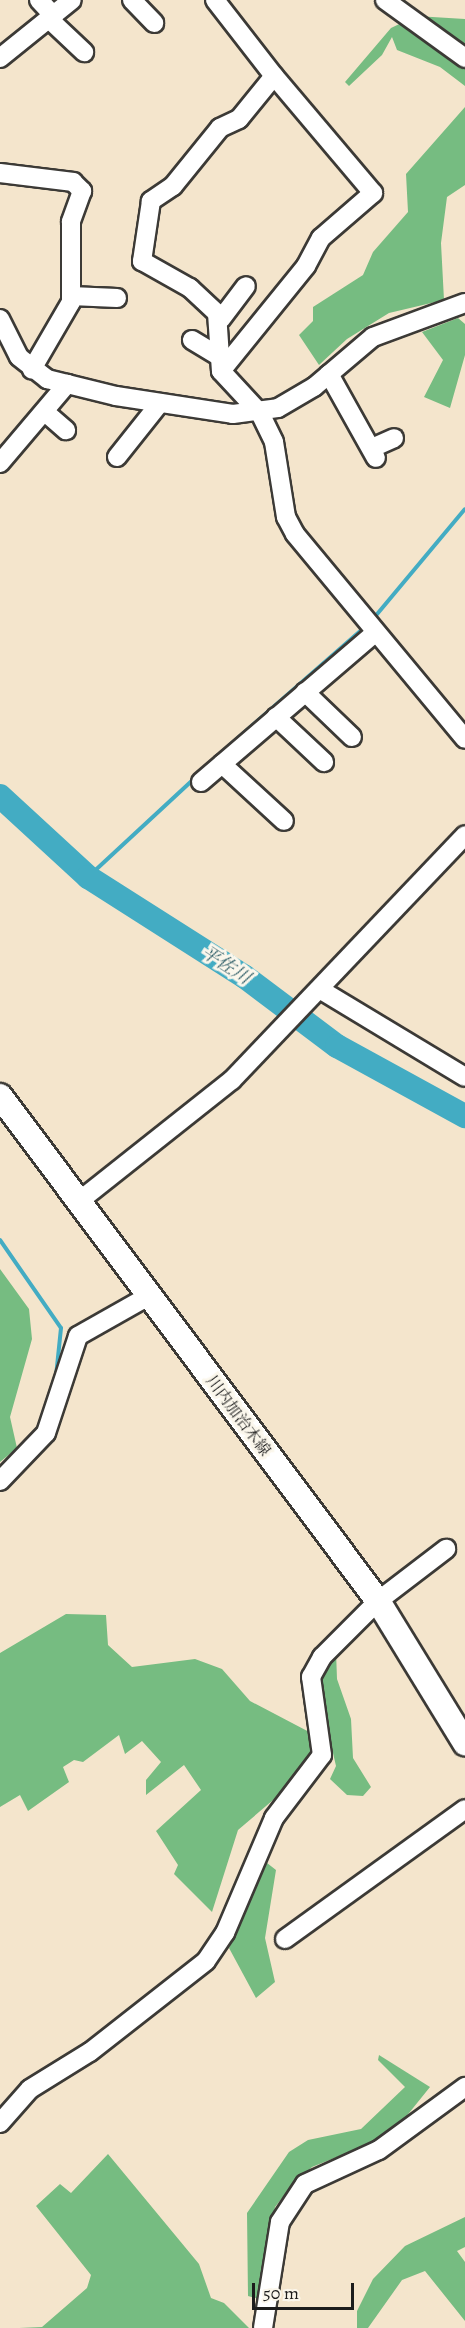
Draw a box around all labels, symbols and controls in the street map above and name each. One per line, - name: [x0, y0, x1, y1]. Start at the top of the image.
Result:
- water label: 平佐川: [197, 941, 255, 989]
- street label: 川内加治木線: [201, 1372, 275, 1460]
- scale bar: [255, 2271, 357, 2309]
- text: 50 m: [263, 2281, 299, 2305]

